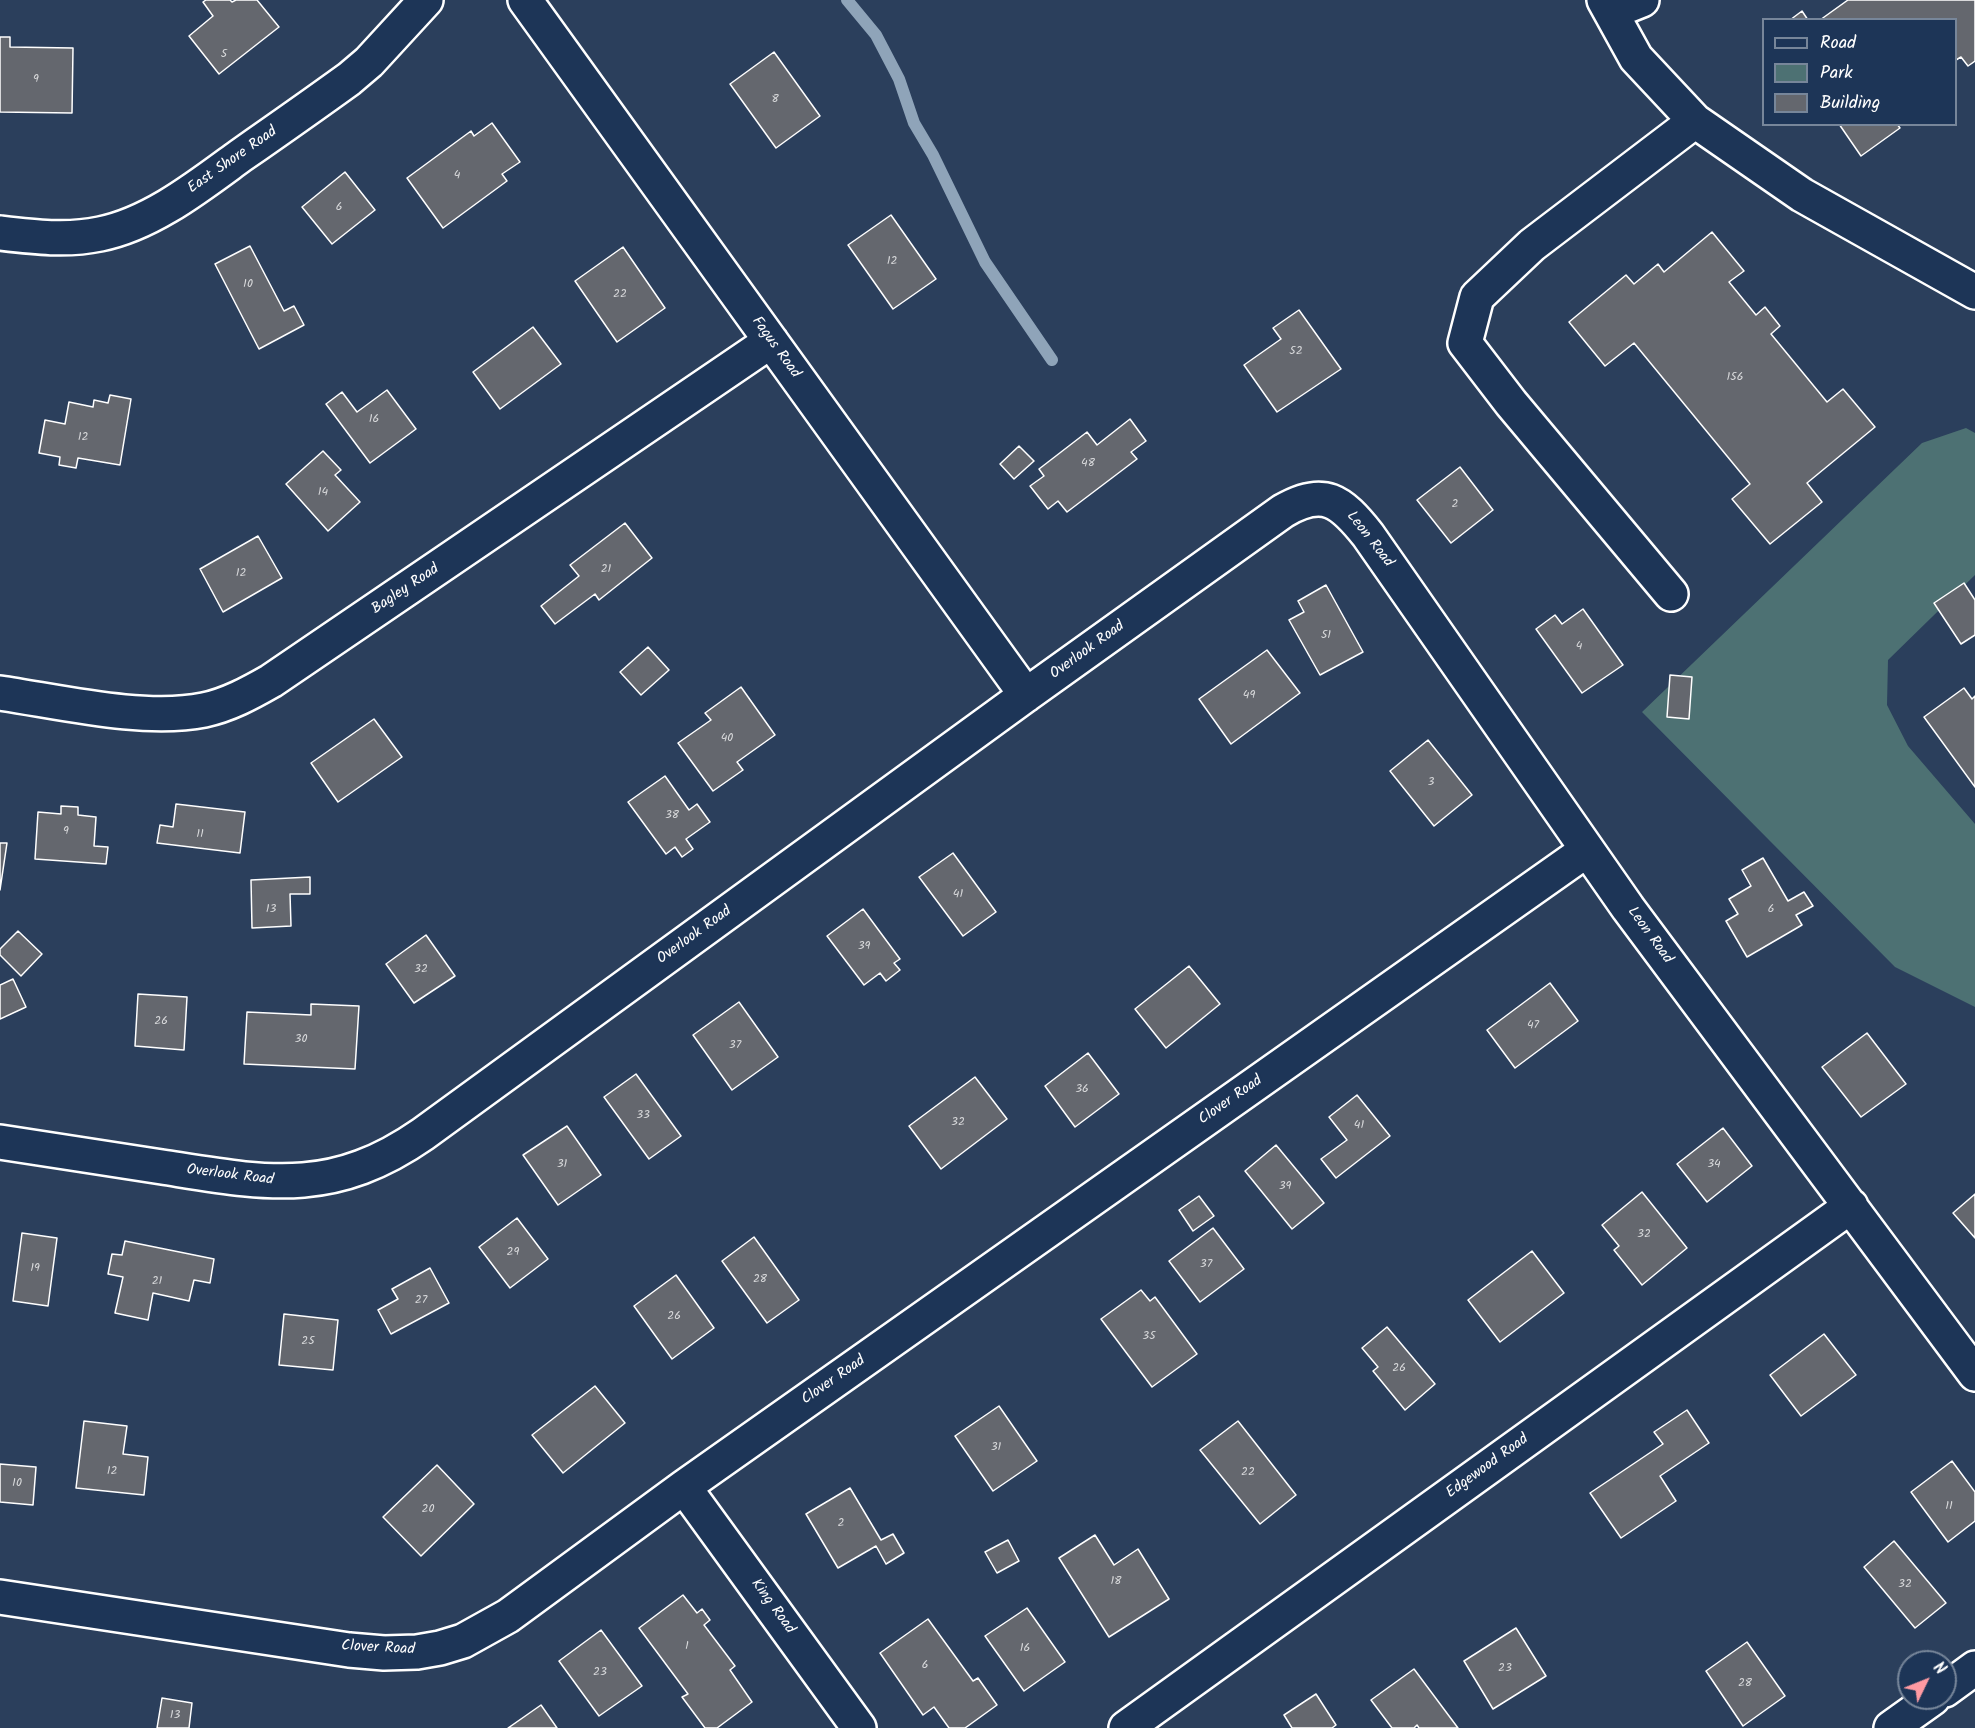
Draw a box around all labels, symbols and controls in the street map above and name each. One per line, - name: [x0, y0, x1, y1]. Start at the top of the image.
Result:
- legend: [1762, 18, 1957, 126]
- text: Road: [1820, 29, 1856, 58]
- house number: 5: [221, 48, 227, 62]
- text: Park: [1820, 59, 1853, 88]
- house number: 9: [33, 73, 39, 87]
- text: Building: [1820, 89, 1880, 118]
- house number: 8: [771, 93, 779, 107]
- street label: East Shore Road: [185, 124, 281, 198]
- house number: 4: [454, 169, 460, 183]
- house number: 6: [336, 201, 342, 215]
- house number: 12: [887, 255, 897, 269]
- house number: 10: [243, 278, 253, 292]
- house number: 22: [613, 288, 627, 302]
- street label: Fagus Road: [747, 314, 803, 382]
- house number: 52: [1289, 345, 1303, 359]
- house number: 156: [1727, 371, 1743, 385]
- house number: 16: [369, 413, 379, 427]
- house number: 12: [78, 431, 88, 445]
- house number: 48: [1081, 457, 1095, 471]
- house number: 14: [318, 486, 328, 500]
- house number: 2: [1452, 498, 1458, 512]
- street label: Leon Road: [1342, 509, 1396, 571]
- street label: Bagley Road: [369, 561, 443, 619]
- house number: 21: [601, 563, 611, 577]
- house number: 12: [236, 567, 246, 581]
- street label: Overlook Road: [1047, 618, 1129, 684]
- house number: 51: [1321, 629, 1331, 643]
- house number: 4: [1576, 640, 1582, 654]
- house number: 49: [1243, 689, 1255, 703]
- house number: 40: [721, 732, 733, 746]
- house number: 3: [1428, 776, 1434, 790]
- house number: 38: [665, 809, 679, 823]
- house number: 9: [63, 825, 69, 839]
- house number: 11: [196, 828, 204, 842]
- house number: 41: [953, 888, 963, 902]
- house number: 13: [266, 903, 276, 917]
- street label: Overlook Road: [654, 903, 736, 969]
- house number: 6: [1768, 903, 1774, 917]
- street label: Leon Road: [1622, 904, 1676, 968]
- house number: 39: [858, 940, 870, 954]
- house number: 32: [414, 963, 428, 977]
- house number: 26: [154, 1015, 168, 1029]
- house number: 47: [1527, 1019, 1539, 1033]
- house number: 30: [295, 1033, 307, 1047]
- house number: 37: [729, 1039, 741, 1053]
- street label: Clover Road: [1196, 1073, 1266, 1129]
- house number: 36: [1075, 1083, 1089, 1097]
- house number: 33: [636, 1109, 650, 1123]
- house number: 32: [951, 1116, 965, 1130]
- house number: 41: [1354, 1119, 1364, 1133]
- house number: 31: [557, 1158, 567, 1172]
- house number: 34: [1707, 1158, 1721, 1172]
- street label: Overlook Road: [185, 1162, 275, 1190]
- house number: 39: [1279, 1180, 1291, 1194]
- house number: 32: [1637, 1228, 1651, 1242]
- house number: 29: [507, 1246, 519, 1260]
- house number: 37: [1200, 1258, 1212, 1272]
- house number: 19: [30, 1262, 40, 1276]
- house number: 28: [753, 1273, 767, 1287]
- house number: 21: [152, 1275, 162, 1289]
- house number: 27: [415, 1294, 427, 1308]
- house number: 26: [667, 1310, 681, 1324]
- house number: 35: [1142, 1330, 1156, 1344]
- house number: 25: [301, 1335, 315, 1349]
- street label: Clover Road: [799, 1353, 869, 1409]
- house number: 26: [1392, 1362, 1406, 1376]
- street label: Edgewood Road: [1443, 1431, 1533, 1503]
- house number: 31: [991, 1441, 1001, 1455]
- house number: 12: [107, 1465, 117, 1479]
- house number: 22: [1241, 1466, 1255, 1480]
- house number: 10: [12, 1477, 22, 1491]
- house number: 11: [1945, 1500, 1953, 1514]
- house number: 20: [422, 1503, 434, 1517]
- house number: 2: [838, 1517, 844, 1531]
- house number: 18: [1111, 1575, 1121, 1589]
- street label: King Road: [746, 1576, 798, 1638]
- house number: 32: [1898, 1578, 1912, 1592]
- street label: Clover Road: [341, 1638, 415, 1660]
- house number: 1: [685, 1640, 689, 1654]
- house number: 16: [1020, 1642, 1030, 1656]
- north arrow: [1897, 1650, 1957, 1710]
- text: N: [1926, 1657, 1952, 1681]
- house number: 6: [922, 1659, 928, 1673]
- house number: 23: [1498, 1662, 1512, 1676]
- house number: 23: [593, 1666, 607, 1680]
- house number: 28: [1738, 1677, 1752, 1691]
- house number: 13: [170, 1709, 180, 1723]

